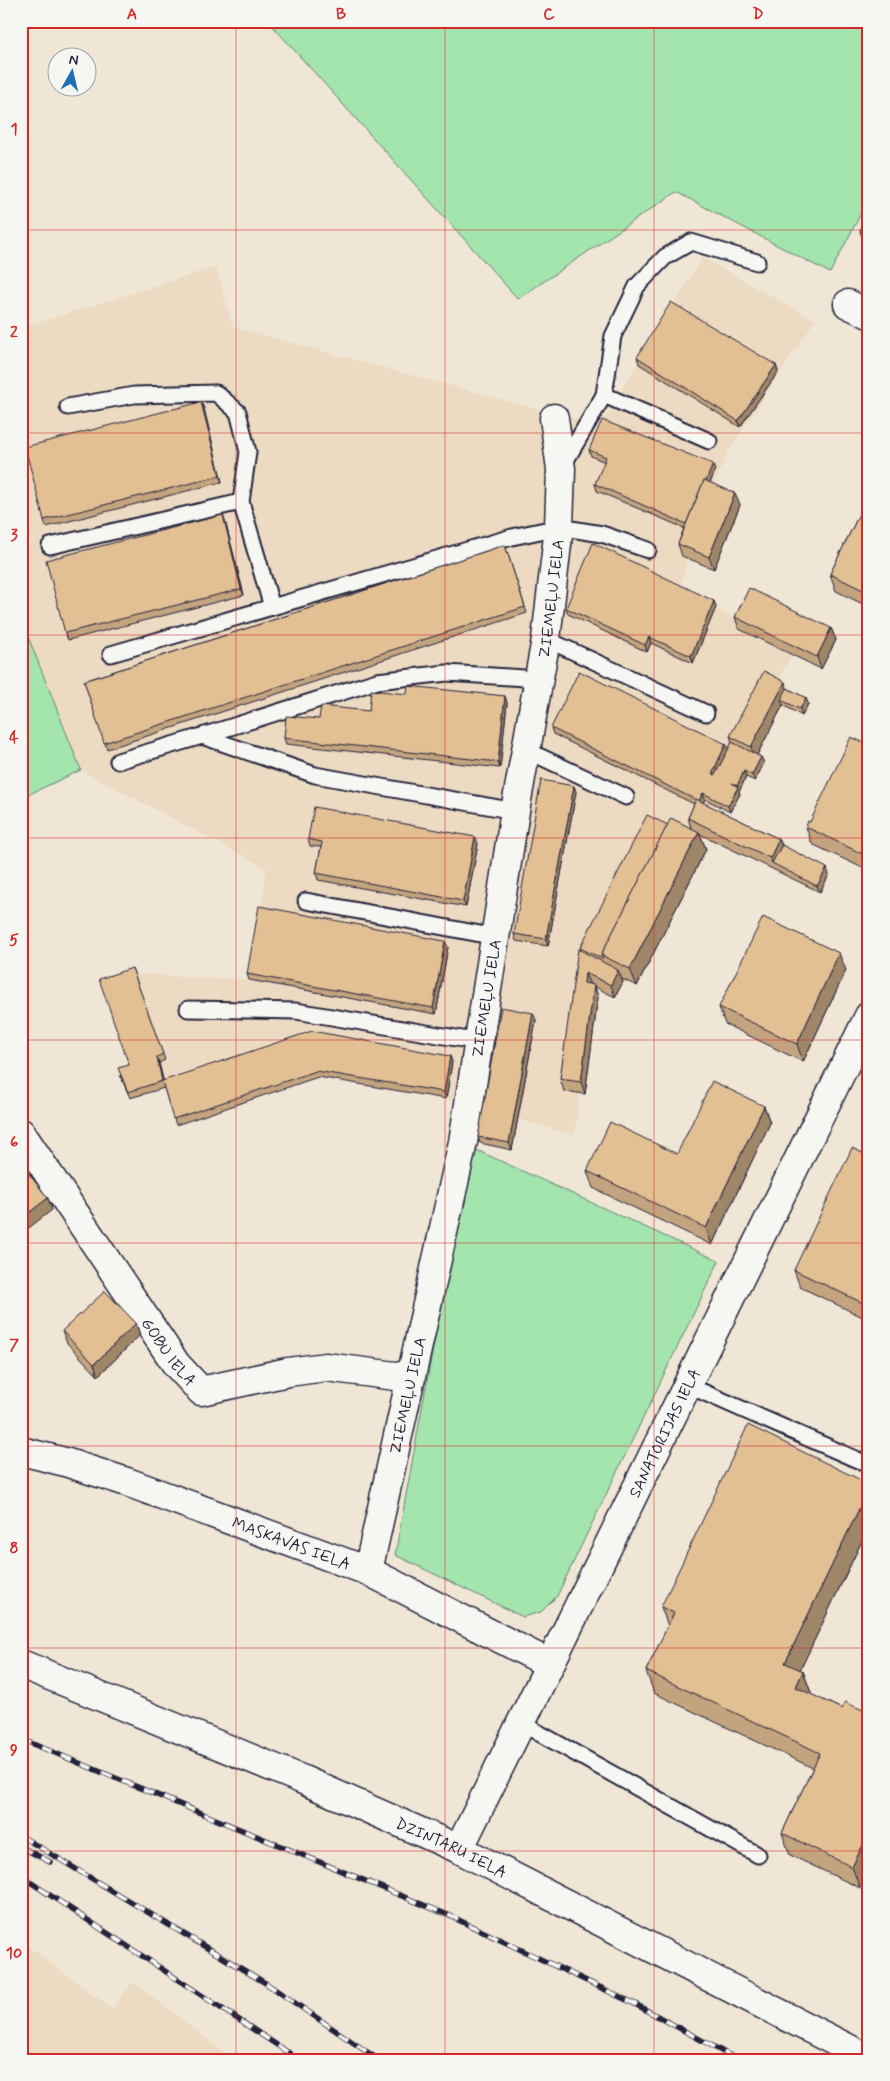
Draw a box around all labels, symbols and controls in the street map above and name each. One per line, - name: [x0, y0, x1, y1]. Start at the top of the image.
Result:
- text: A: [127, 4, 137, 25]
- text: B: [336, 4, 346, 25]
- text: C: [543, 4, 555, 25]
- text: D: [752, 4, 764, 25]
- north arrow: [48, 48, 98, 98]
- text: N: [68, 51, 80, 70]
- text: 1: [10, 119, 18, 140]
- text: 2: [10, 322, 18, 343]
- text: 3: [10, 525, 18, 546]
- street label: ZIEMEĻU IELA: [534, 538, 570, 660]
- text: 4: [9, 727, 19, 748]
- text: 5: [9, 930, 19, 951]
- street label: ZIEMEĻU IELA: [467, 938, 507, 1059]
- text: 6: [10, 1132, 18, 1153]
- street label: GOBU IELA: [136, 1314, 200, 1391]
- text: 7: [9, 1335, 19, 1356]
- street label: ZIEMEĻU IELA: [385, 1335, 432, 1456]
- street label: SANATORIJAS IELA: [625, 1365, 706, 1502]
- street label: MASKAVAS IELA: [229, 1513, 353, 1576]
- text: 8: [9, 1538, 19, 1559]
- text: 9: [10, 1740, 18, 1761]
- street label: DZINTARU IELA: [392, 1813, 510, 1884]
- text: 10: [6, 1943, 22, 1964]

